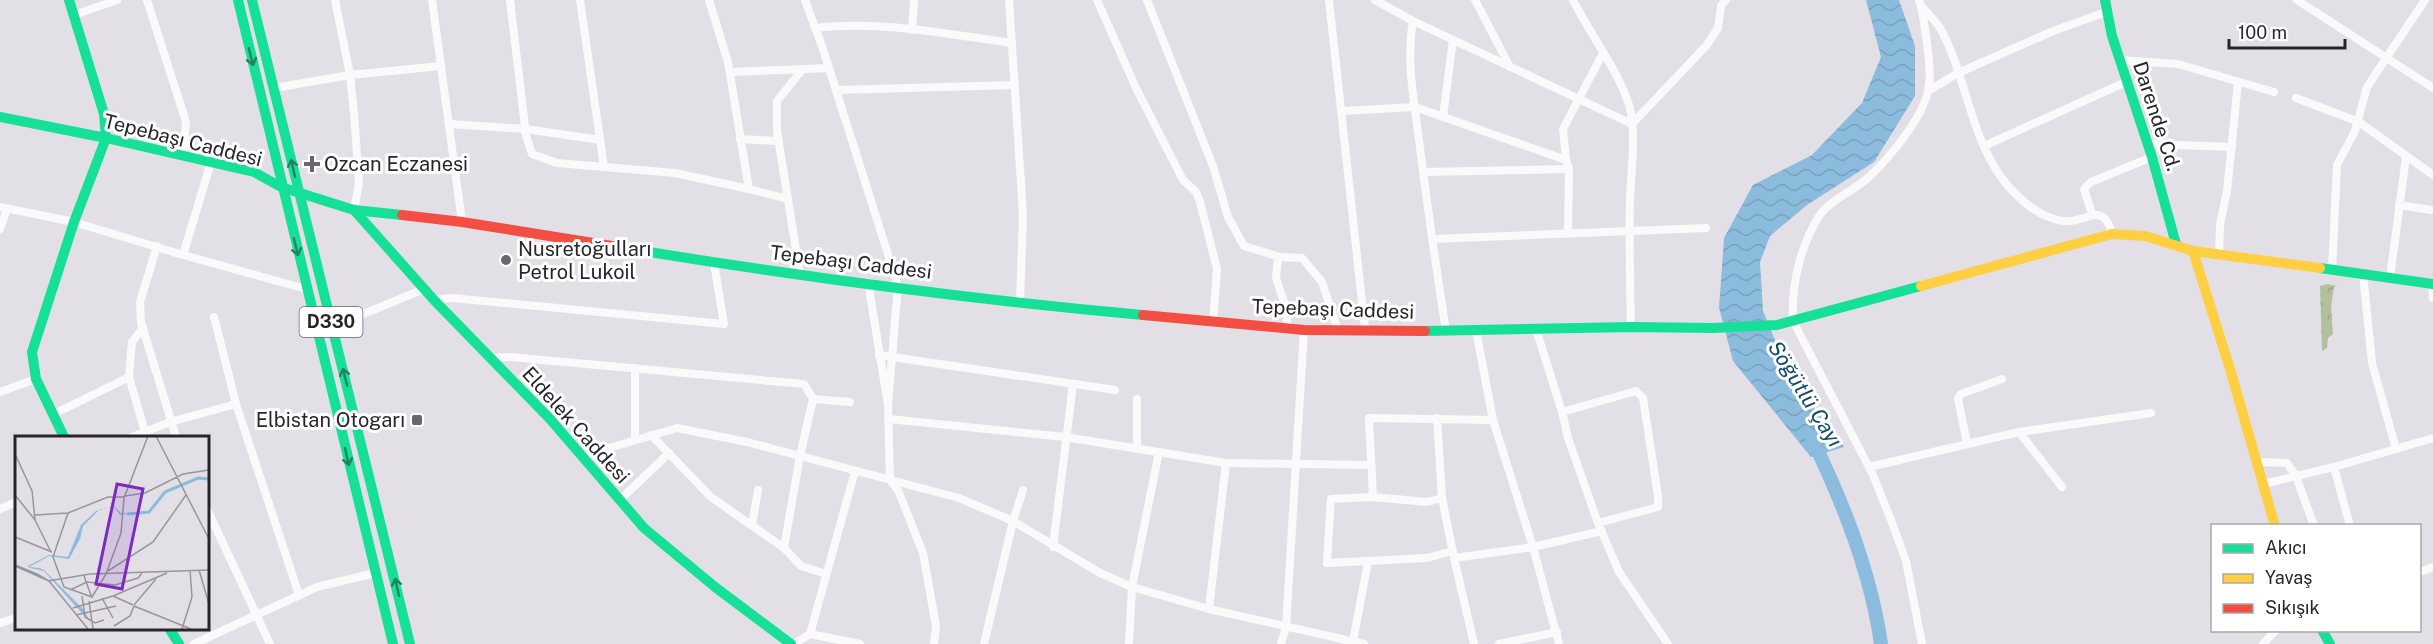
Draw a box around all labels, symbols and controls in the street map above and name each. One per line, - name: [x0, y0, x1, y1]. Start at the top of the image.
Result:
- scale bar: [2229, 12, 2344, 50]
- text: 100 m: [2238, 22, 2287, 43]
- one-way arrow: [246, 47, 258, 66]
- street label: Darende Cd.: [2128, 58, 2186, 174]
- street label: Tepebaşı Caddesi: [101, 109, 265, 171]
- place label: Ozcan Eczanesi: [324, 152, 468, 176]
- marker: Ozcan Eczanesi: [305, 157, 319, 171]
- one-way arrow: [286, 159, 298, 178]
- one-way arrow: [290, 237, 302, 256]
- place label: Nusretoğulları Petrol Lukoil: [518, 237, 651, 284]
- street label: Tepebaşı Caddesi: [769, 240, 933, 284]
- marker: Nusretoğulları Petrol Lukoil: [499, 253, 513, 267]
- street label: Tepebaşı Caddesi: [1251, 294, 1415, 324]
- road number: D330: [300, 307, 362, 337]
- water label: Söğütlü Çayı: [1763, 336, 1848, 451]
- street label: Eldelek Caddesi: [517, 362, 635, 488]
- one-way arrow: [338, 368, 350, 387]
- place label: Elbistan Otogarı: [256, 408, 405, 432]
- marker: Elbistan Otogarı: [410, 413, 424, 427]
- inset map: [15, 436, 208, 629]
- one-way arrow: [342, 447, 354, 466]
- legend: [2211, 524, 2421, 632]
- text: Akıcı: [2265, 537, 2306, 558]
- text: Yavaş: [2265, 567, 2312, 588]
- one-way arrow: [391, 578, 402, 597]
- text: Sıkışık: [2265, 597, 2320, 618]

